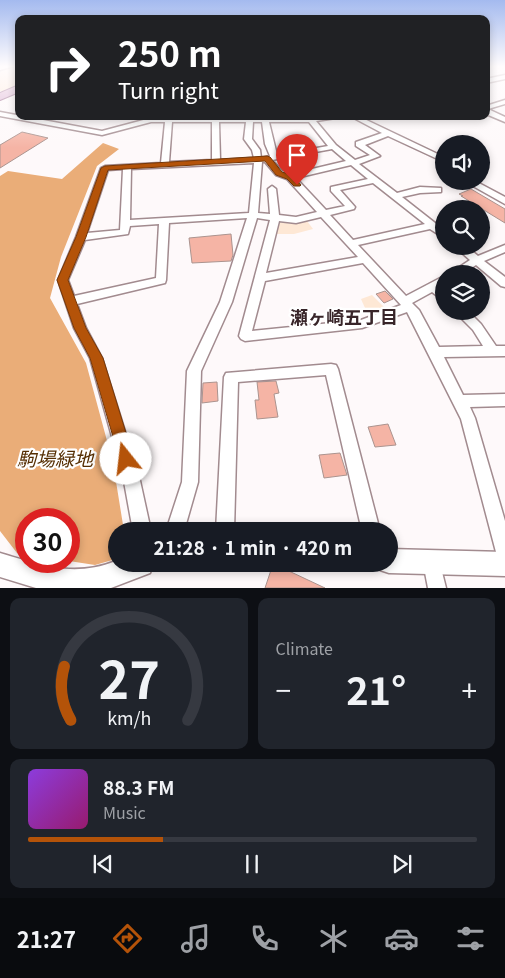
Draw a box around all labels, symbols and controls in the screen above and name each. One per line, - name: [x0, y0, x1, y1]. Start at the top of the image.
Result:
- text: 250 m: [118, 26, 222, 77]
- icon: right: [35, 35, 100, 100]
- text: Turn right: [118, 73, 219, 105]
- pin: [276, 134, 318, 185]
- map controls: [435, 135, 490, 320]
- button: sound: [435, 135, 490, 190]
- icon: arrive: [283, 141, 311, 169]
- button: search: [435, 200, 490, 255]
- button: layers: [435, 265, 490, 320]
- district label: 瀬ヶ崎五丁目: [290, 303, 398, 329]
- position arrow: [99, 432, 151, 484]
- park label: 駒場緑地: [17, 444, 95, 471]
- speed limit sign: 30: [15, 508, 80, 573]
- text: 21:28 · 1 min · 420 m: [154, 533, 352, 560]
- text: Climate: [276, 636, 333, 660]
- text: 27: [98, 639, 159, 714]
- text: 21°: [346, 661, 406, 716]
- text: −: [276, 669, 291, 709]
- text: +: [461, 669, 477, 709]
- text: km/h: [107, 704, 151, 730]
- text: 88.3 FM: [103, 773, 174, 800]
- text: Music: [103, 800, 146, 824]
- icon: previous: [89, 850, 117, 878]
- icon: pause: [238, 850, 266, 878]
- icon: next: [388, 850, 416, 878]
- icon: directions: [110, 921, 145, 956]
- icon: music: [178, 921, 213, 956]
- icon: phone: [247, 921, 282, 956]
- icon: climate: [316, 921, 351, 956]
- icon: car: [384, 921, 419, 956]
- icon: filters: [453, 921, 488, 956]
- text: 21:27: [17, 922, 76, 954]

